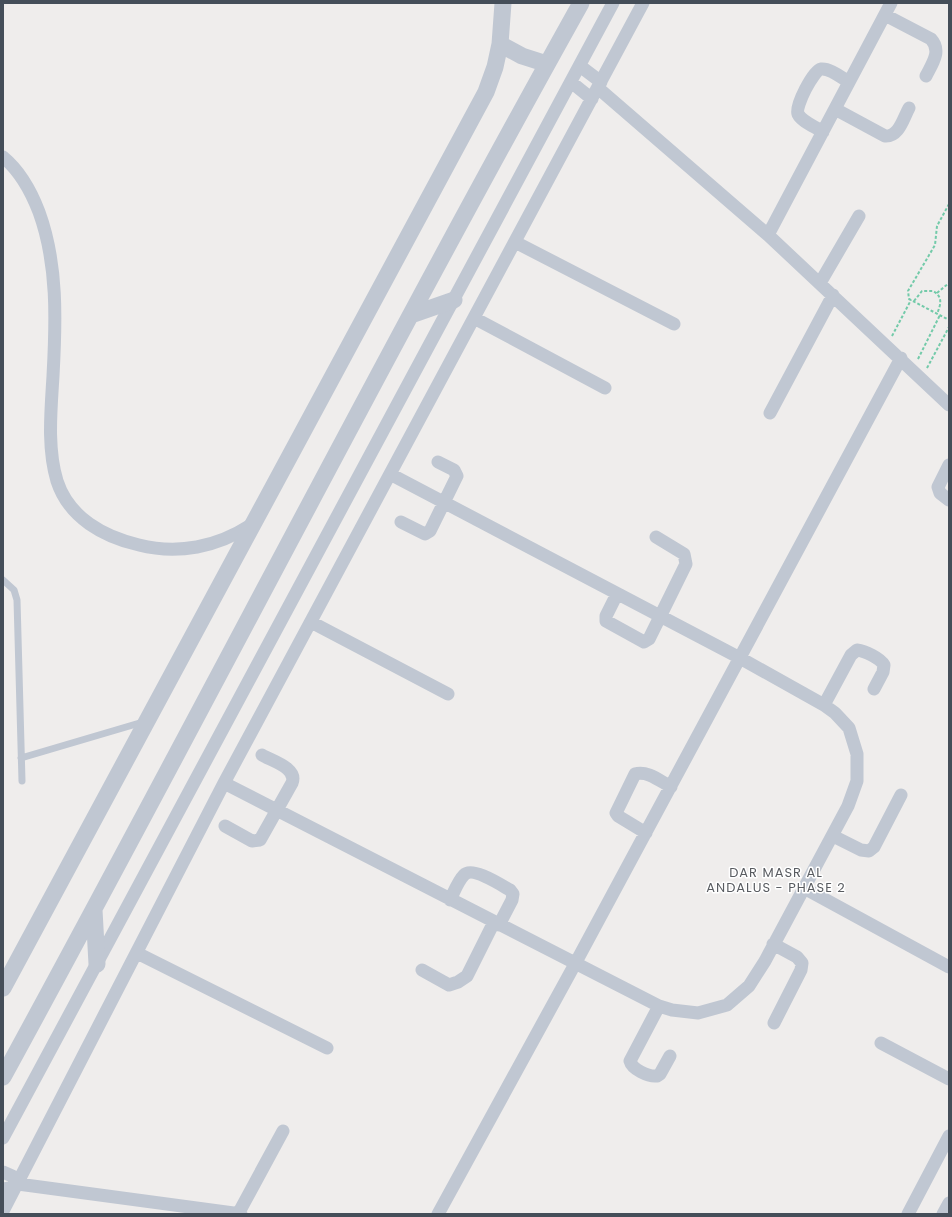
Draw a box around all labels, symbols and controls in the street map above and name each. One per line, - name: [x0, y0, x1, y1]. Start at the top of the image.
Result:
- district label: DAR MASR AL ANDALUS - PHASE 2: [706, 863, 846, 897]

